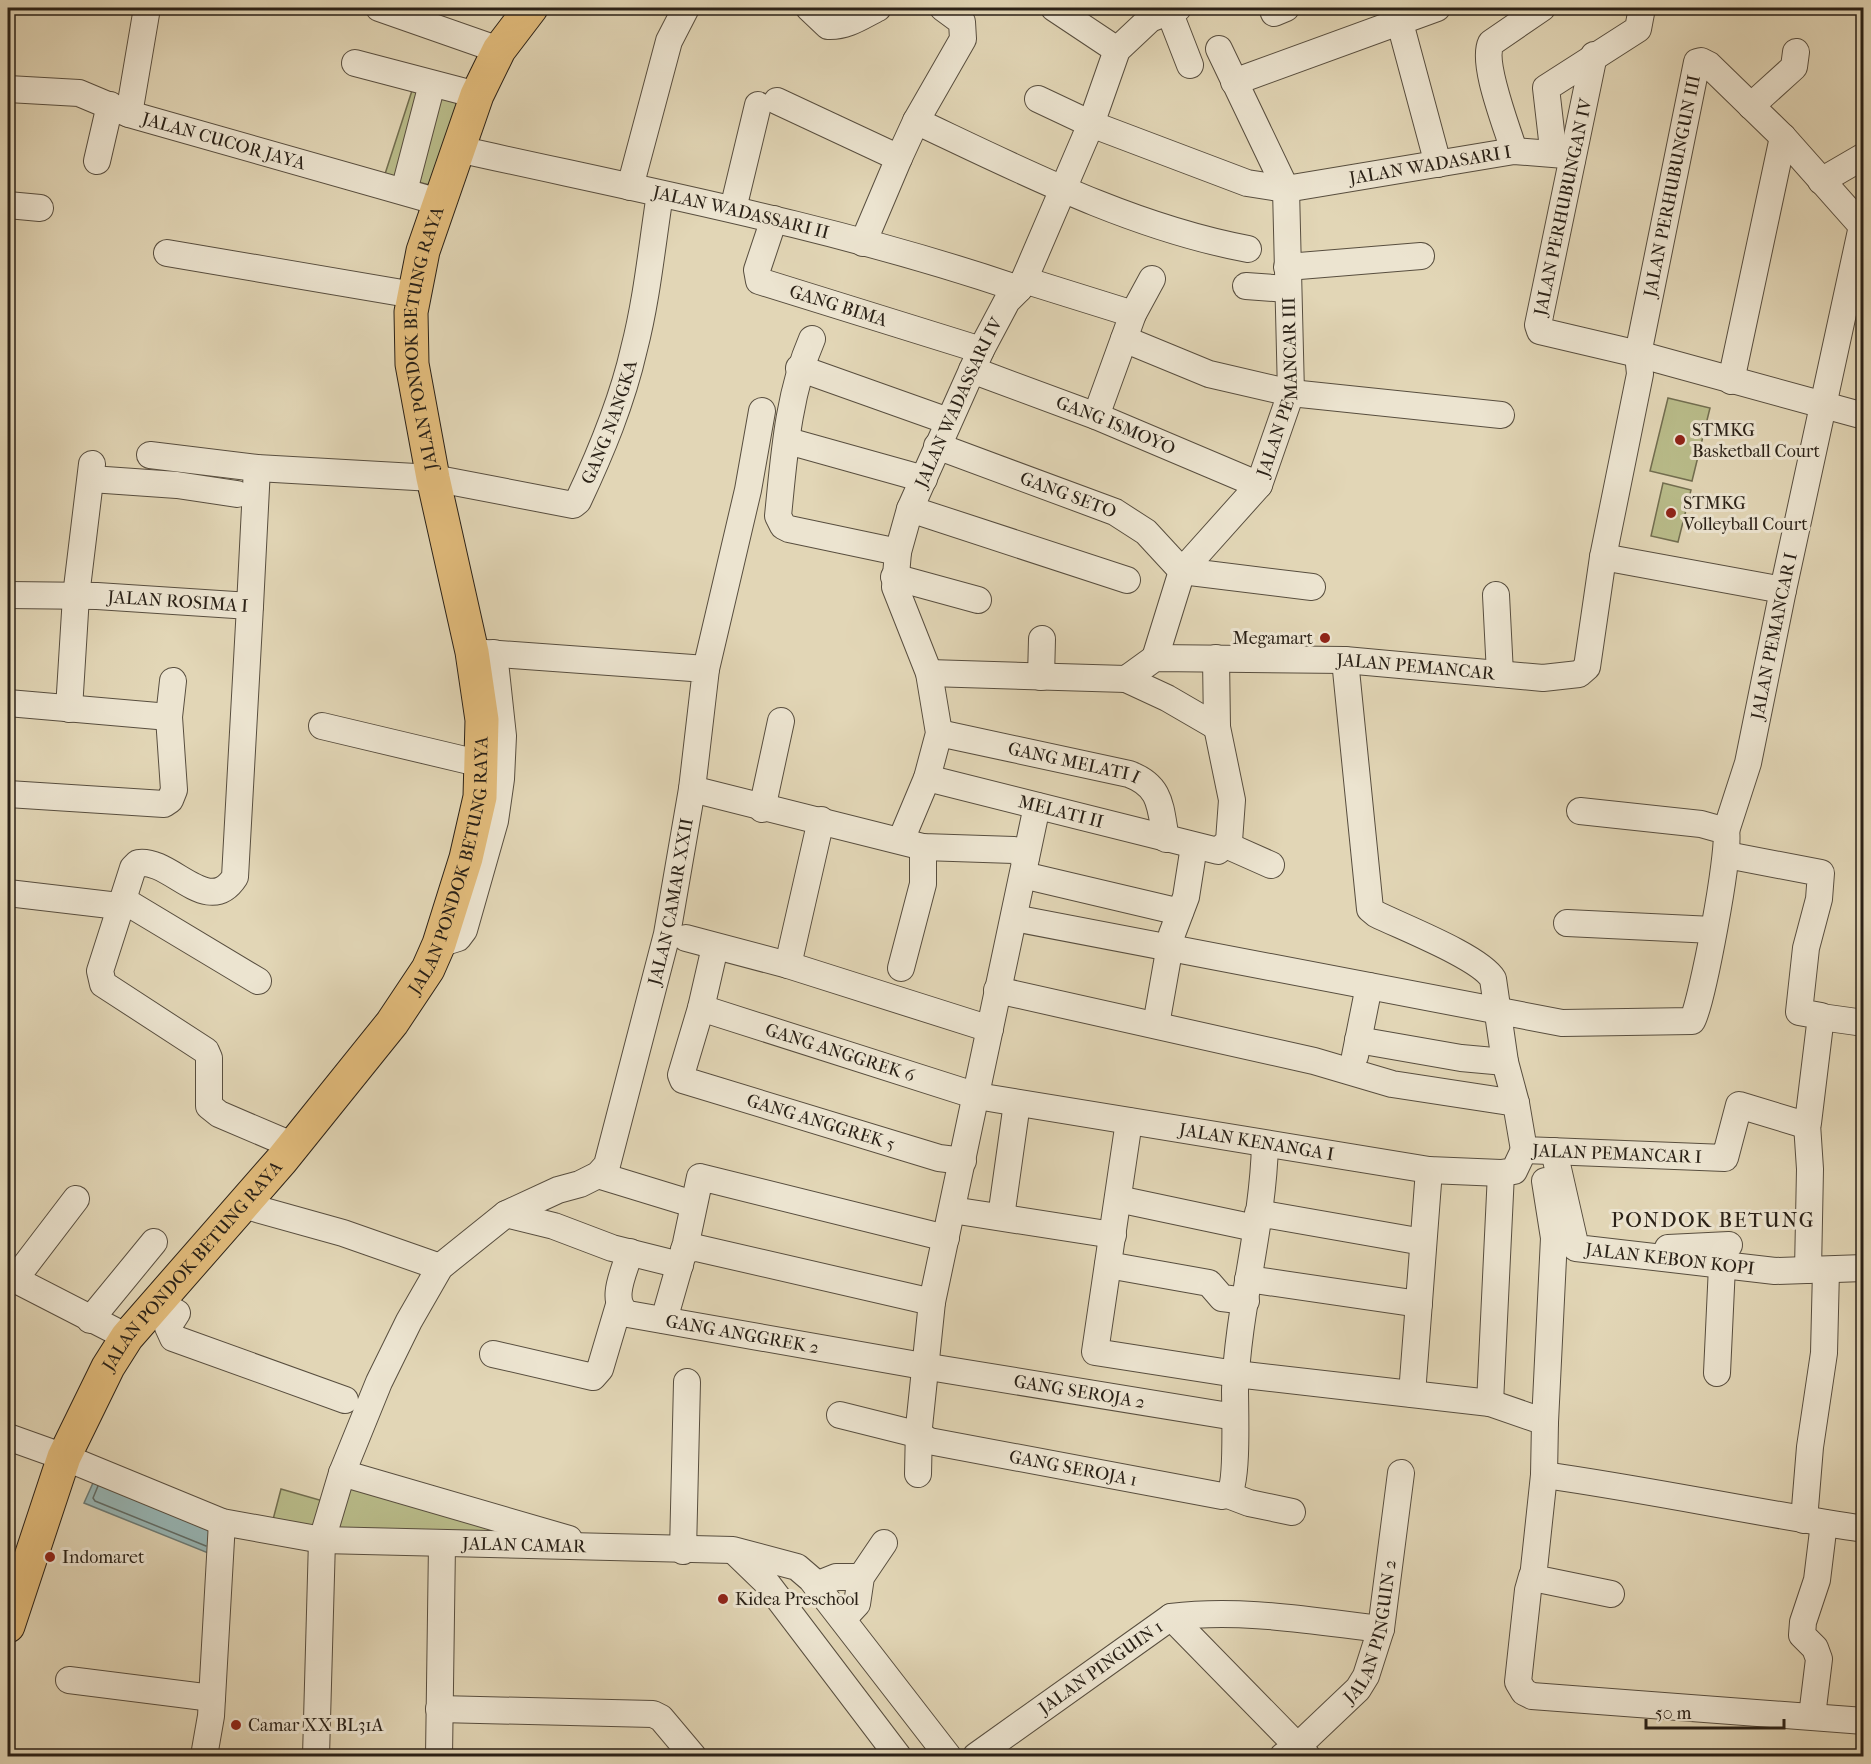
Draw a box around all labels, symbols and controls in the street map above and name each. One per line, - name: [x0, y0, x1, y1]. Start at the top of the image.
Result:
- street label: JALAN PERHUBUNGUN III: [1639, 73, 1705, 301]
- street label: JALAN PERHUBUNGAN IV: [1530, 95, 1597, 319]
- street label: JALAN CUCOR JAYA: [138, 108, 308, 175]
- street label: JALAN WADASARI I: [1346, 142, 1513, 190]
- street label: JALAN WADASSARI II: [649, 181, 831, 244]
- street label: JALAN PONDOK BETUNG RAYA: [401, 204, 449, 474]
- street label: GANG BIMA: [787, 281, 890, 331]
- street label: JALAN PEMANCAR III: [1252, 297, 1302, 481]
- street label: JALAN WADASSARI IV: [910, 313, 1008, 493]
- street label: GANG NANGKA: [577, 358, 642, 488]
- street label: GANG ISMOYO: [1053, 392, 1178, 459]
- place label: STMKG Basketball Court: [1692, 420, 1821, 462]
- marker: STMKG Basketball Court: [1673, 433, 1687, 447]
- street label: GANG SETO: [1017, 468, 1119, 523]
- place label: STMKG Volleyball Court: [1682, 493, 1808, 535]
- marker: STMKG Volleyball Court: [1664, 506, 1678, 520]
- street label: JALAN PEMANCAR I: [1747, 551, 1802, 723]
- street label: JALAN ROSIMA I: [105, 587, 249, 617]
- place label: Megamart: [1232, 628, 1314, 649]
- marker: Megamart: [1318, 631, 1332, 645]
- street label: JALAN PEMANCAR: [1335, 650, 1497, 685]
- street label: JALAN PONDOK BETUNG RAYA: [403, 736, 493, 1000]
- street label: GANG MELATI I: [1006, 738, 1143, 788]
- street label: MELATI II: [1016, 791, 1105, 833]
- street label: JALAN CAMAR XXII: [644, 816, 698, 989]
- street label: GANG ANGGREK 6: [762, 1019, 918, 1087]
- street label: GANG ANGGREK 5: [744, 1090, 898, 1155]
- street label: JALAN KENANGA I: [1176, 1119, 1335, 1165]
- street label: JALAN PEMANCAR I: [1530, 1140, 1702, 1168]
- street label: JALAN PONDOK BETUNG RAYA: [97, 1157, 287, 1377]
- district label: PONDOK BETUNG: [1611, 1208, 1815, 1232]
- street label: JALAN KEBON KOPI: [1582, 1239, 1756, 1280]
- street label: GANG ANGGREK 2: [664, 1311, 821, 1358]
- street label: GANG SEROJA 2: [1012, 1371, 1147, 1413]
- street label: GANG SEROJA 1: [1007, 1446, 1139, 1491]
- street label: JALAN CAMAR: [460, 1533, 587, 1557]
- place label: Indomaret: [62, 1547, 145, 1568]
- marker: Indomaret: [43, 1550, 57, 1564]
- street label: JALAN PINGUIN 2: [1338, 1558, 1401, 1709]
- place label: Kidea Preschool: [735, 1589, 859, 1610]
- marker: Kidea Preschool: [716, 1592, 730, 1606]
- street label: JALAN PINGUIN 1: [1033, 1616, 1167, 1720]
- scale bar: [1646, 1692, 1784, 1730]
- text: 50 m: [1655, 1703, 1692, 1724]
- place label: Camar XX BL31A: [248, 1715, 384, 1736]
- marker: Camar XX BL31A: [229, 1718, 243, 1732]

